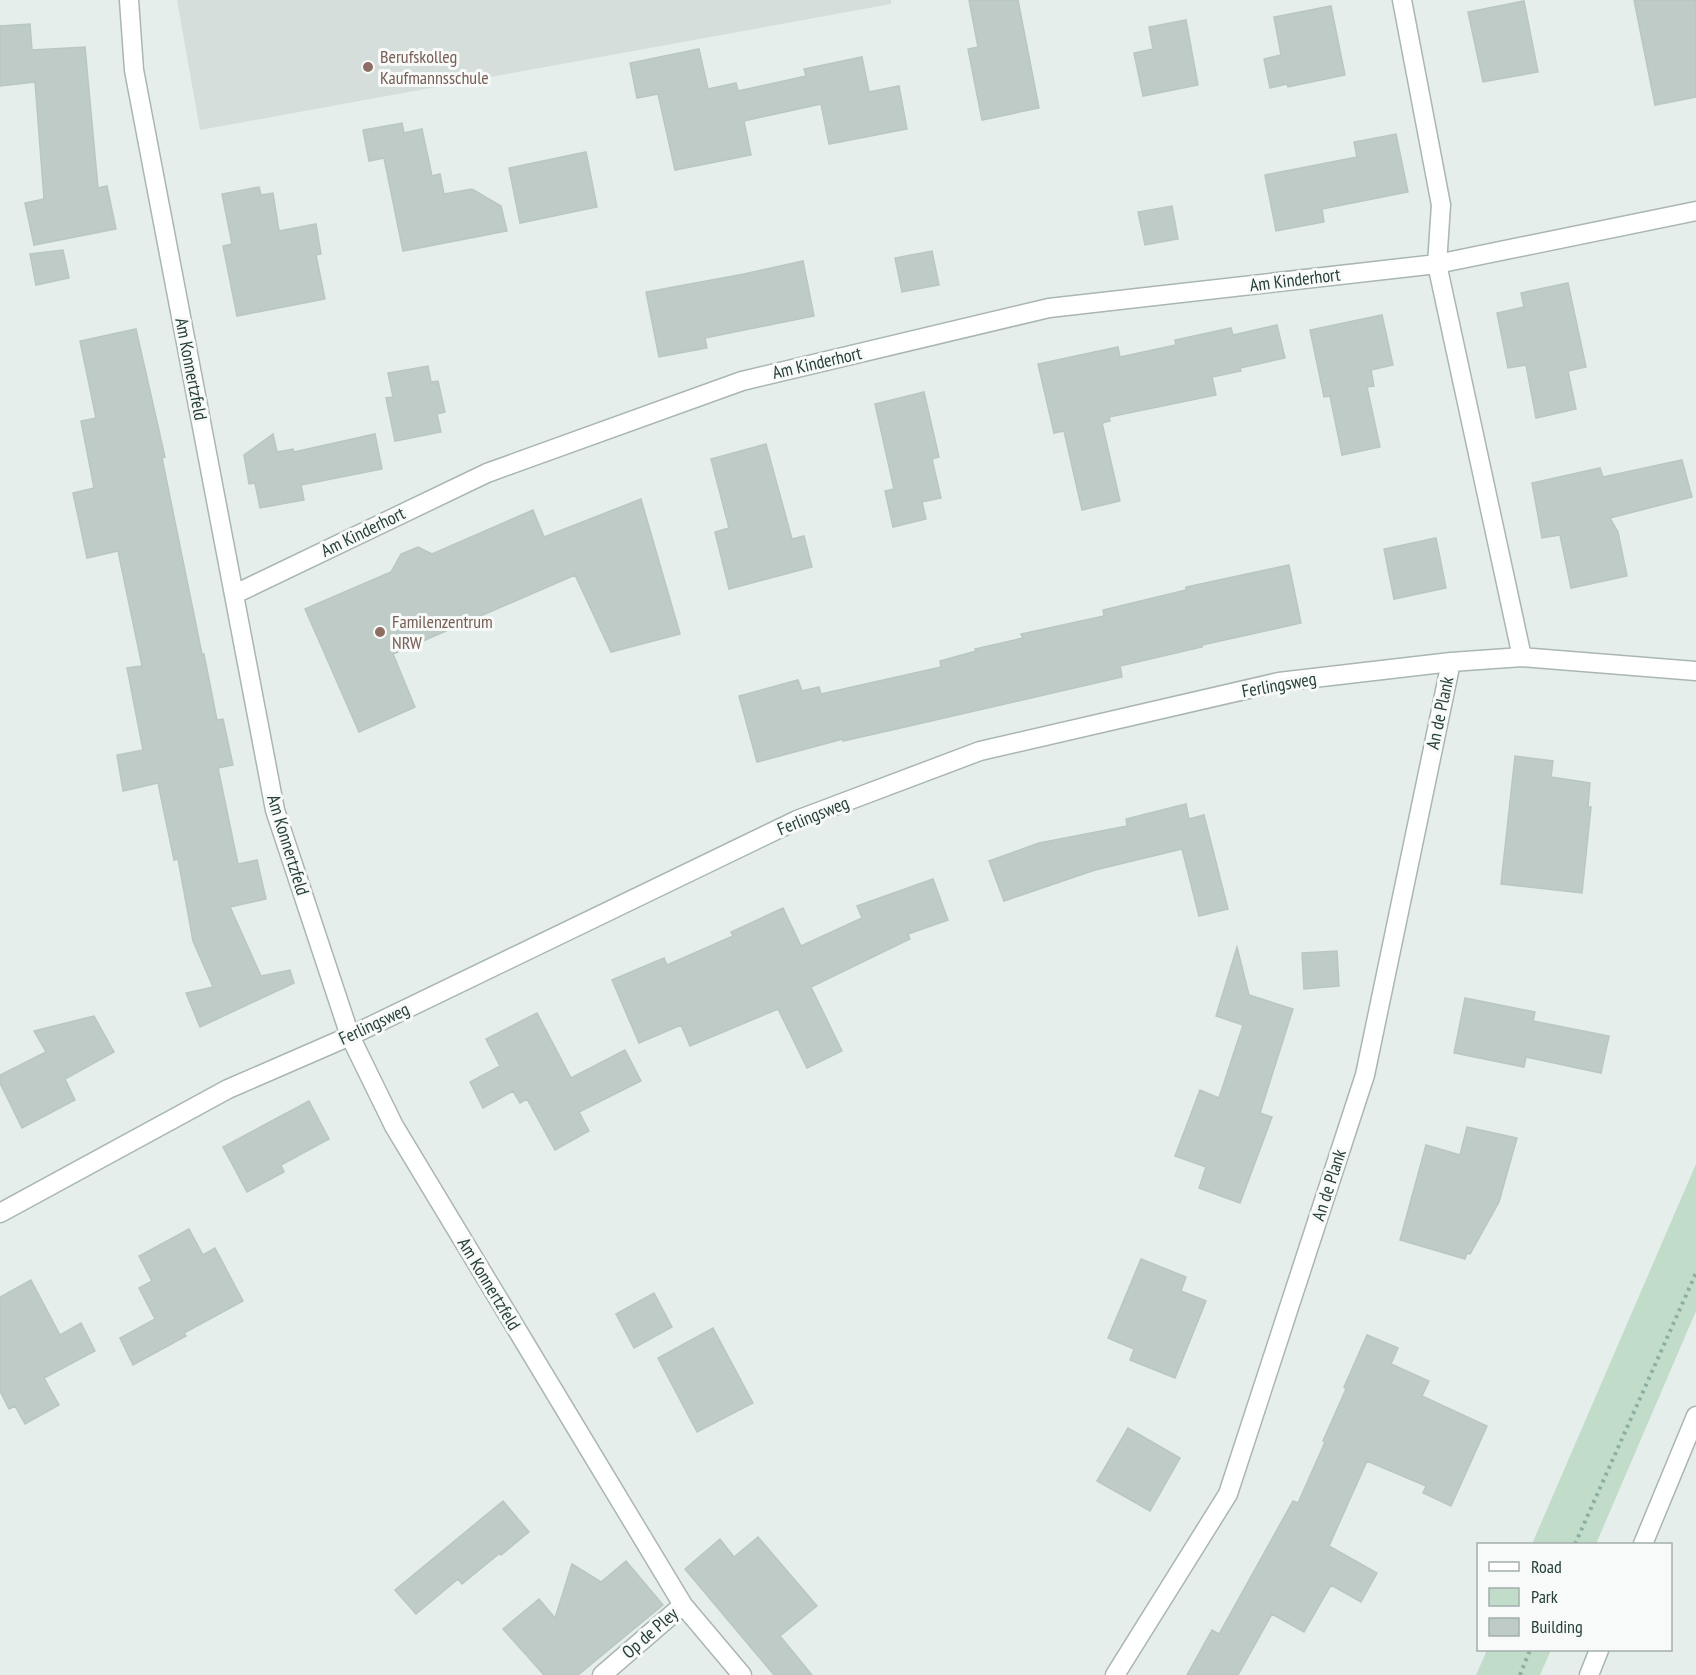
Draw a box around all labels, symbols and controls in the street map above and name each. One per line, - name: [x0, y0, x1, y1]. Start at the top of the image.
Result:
- place label: Berufskolleg Kaufmannsschule: [380, 45, 489, 89]
- marker: Berufskolleg Kaufmannsschule: [361, 60, 375, 74]
- street label: Am Kinderhort: [1248, 263, 1341, 296]
- street label: Am Konnertzfeld: [170, 316, 213, 422]
- street label: Am Kinderhort: [770, 341, 864, 384]
- street label: Am Kinderhort: [317, 501, 409, 562]
- place label: Familenzentrum NRW: [392, 610, 493, 654]
- marker: Familenzentrum NRW: [373, 625, 387, 639]
- street label: Ferlingsweg: [1240, 667, 1318, 702]
- street label: An de Plank: [1421, 674, 1458, 751]
- street label: Ferlingsweg: [774, 791, 852, 840]
- street label: Am Konnertzfeld: [262, 792, 315, 898]
- street label: Ferlingsweg: [335, 997, 413, 1050]
- street label: An de Plank: [1306, 1146, 1351, 1223]
- street label: Am Konnertzfeld: [453, 1233, 526, 1334]
- legend: [1477, 1543, 1672, 1651]
- text: Road: [1531, 1555, 1562, 1578]
- text: Park: [1531, 1585, 1558, 1608]
- street label: Op de Pley: [617, 1602, 683, 1663]
- text: Building: [1531, 1615, 1583, 1638]

